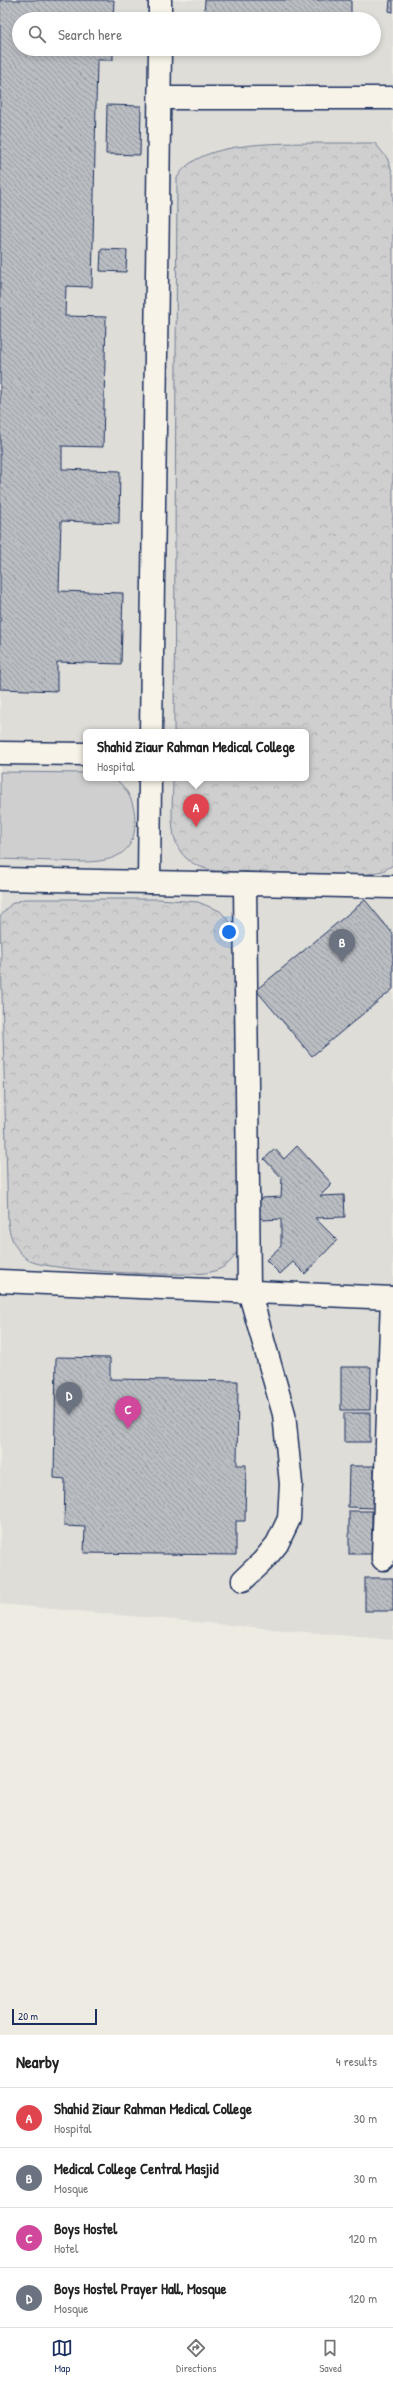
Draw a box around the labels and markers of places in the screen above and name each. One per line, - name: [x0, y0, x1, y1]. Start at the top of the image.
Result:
- pin: A: [183, 794, 209, 827]
- pin: B: [329, 929, 355, 962]
- pin: D: [56, 1382, 82, 1415]
- pin: C: [115, 1396, 141, 1429]

